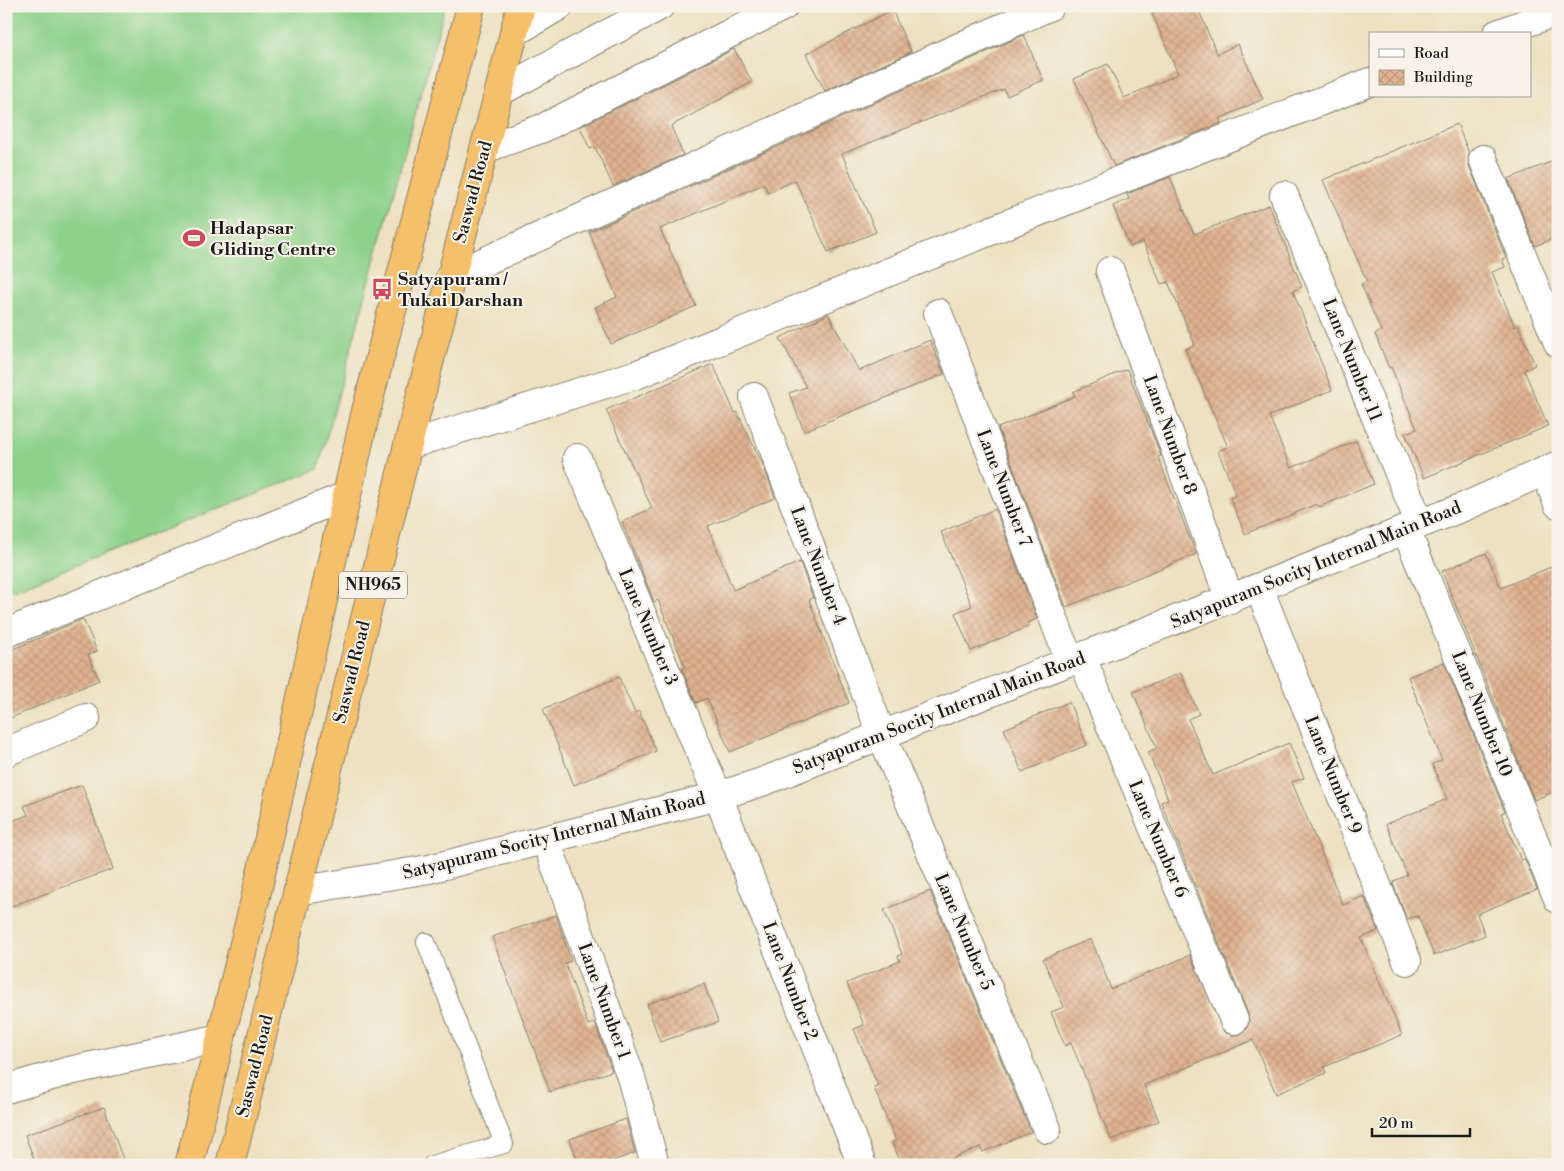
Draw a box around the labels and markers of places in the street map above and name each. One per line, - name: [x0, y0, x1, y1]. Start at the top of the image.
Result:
- place label: Hadapsar Gliding Centre: [210, 217, 336, 261]
- sports icon: Hadapsar Gliding Centre: [181, 225, 207, 251]
- place label: Satyapuram / Tukai Darshan: [398, 268, 523, 312]
- bus stop icon: Satyapuram / Tukai Darshan: [369, 276, 395, 302]

